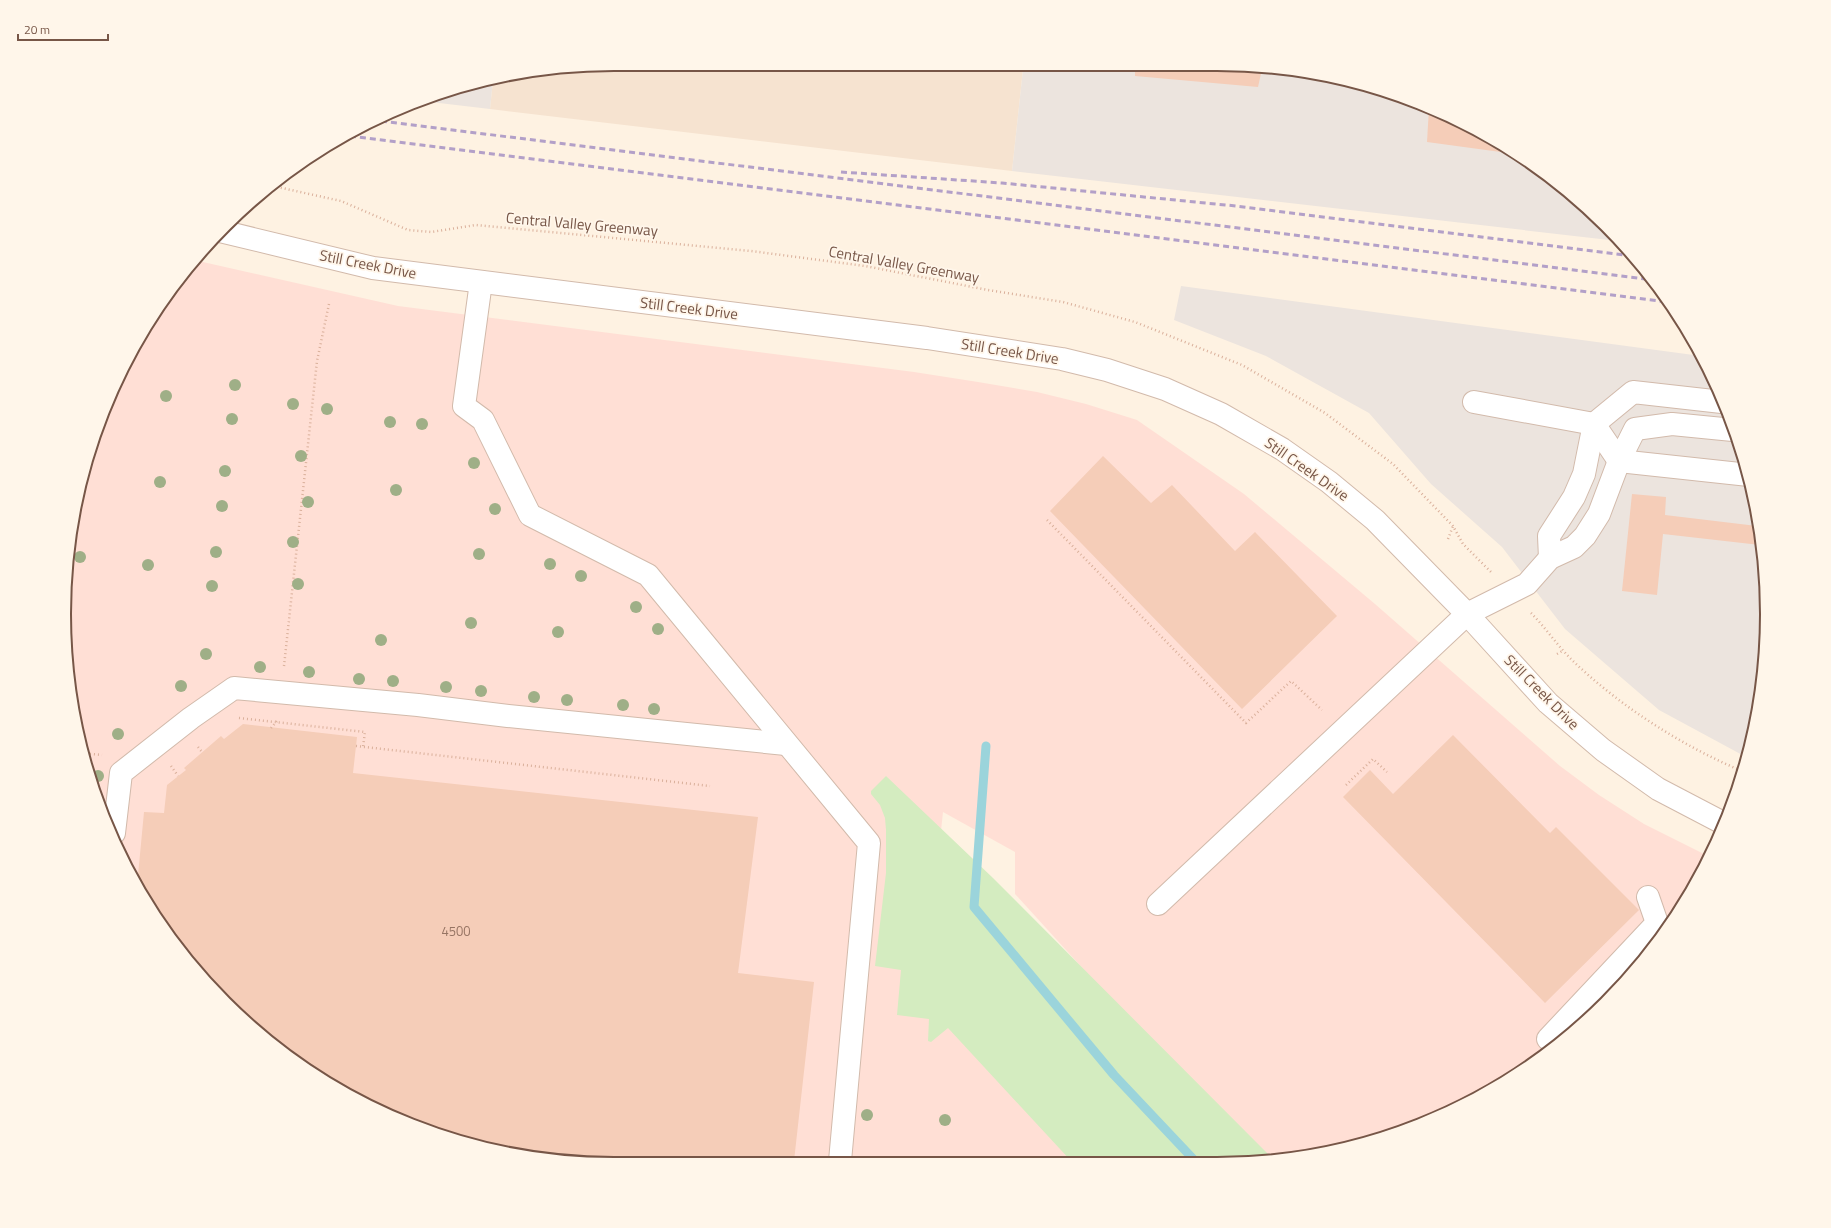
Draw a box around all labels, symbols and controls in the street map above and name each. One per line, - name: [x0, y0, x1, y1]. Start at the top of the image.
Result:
- scale bar: [18, 16, 108, 42]
- text: 20 m: [24, 20, 50, 39]
- street label: Central Valley Greenway: [505, 206, 659, 242]
- street label: Central Valley Greenway: [827, 239, 981, 289]
- street label: Still Creek Drive: [318, 243, 418, 285]
- street label: Still Creek Drive: [639, 291, 739, 325]
- street label: Still Creek Drive: [960, 332, 1060, 370]
- street label: Still Creek Drive: [1260, 431, 1354, 507]
- street label: Still Creek Drive: [1499, 649, 1585, 735]
- house number: 4500: [441, 921, 471, 941]

